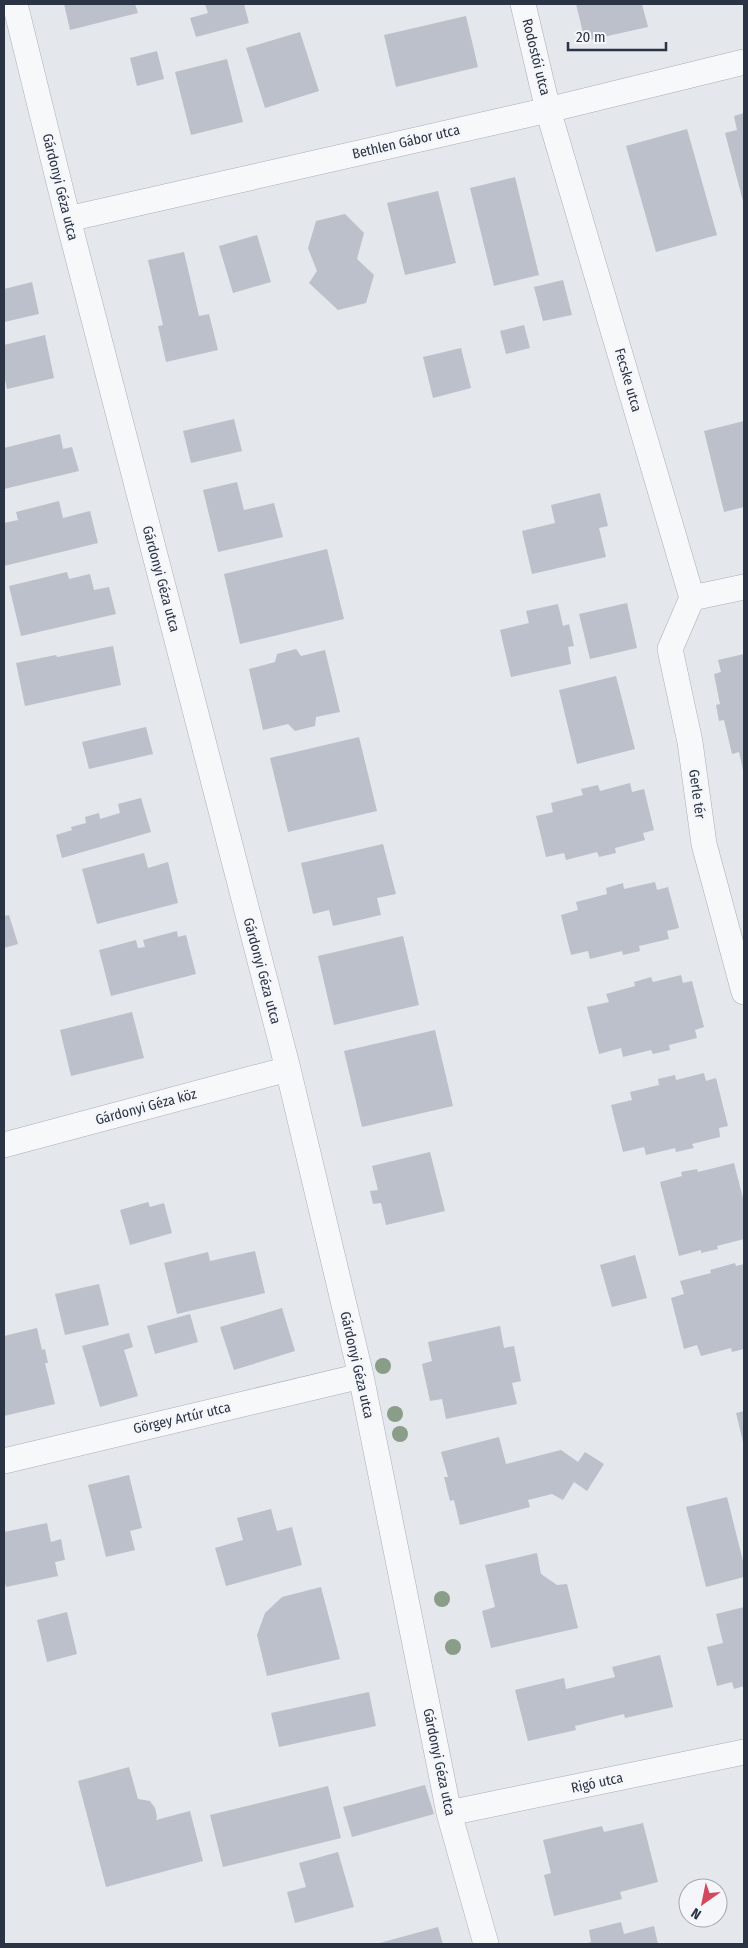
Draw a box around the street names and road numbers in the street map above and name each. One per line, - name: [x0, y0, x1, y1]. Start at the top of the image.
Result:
- street label: Rodostói utca: [518, 17, 554, 97]
- street label: Bethlen Gábor utca: [350, 121, 462, 163]
- street label: Gárdonyi Géza utca: [39, 132, 82, 242]
- street label: Fecske utca: [611, 346, 645, 414]
- street label: Gárdonyi Géza utca: [139, 524, 183, 634]
- street label: Gerle tér: [685, 768, 709, 820]
- street label: Gárdonyi Géza utca: [240, 916, 284, 1026]
- street label: Gárdonyi Géza köz: [94, 1085, 199, 1129]
- street label: Gárdonyi Géza utca: [336, 1310, 378, 1420]
- street label: Görgey Artúr utca: [132, 1398, 233, 1437]
- street label: Gárdonyi Géza utca: [419, 1707, 459, 1817]
- street label: Rigó utca: [570, 1769, 625, 1797]

